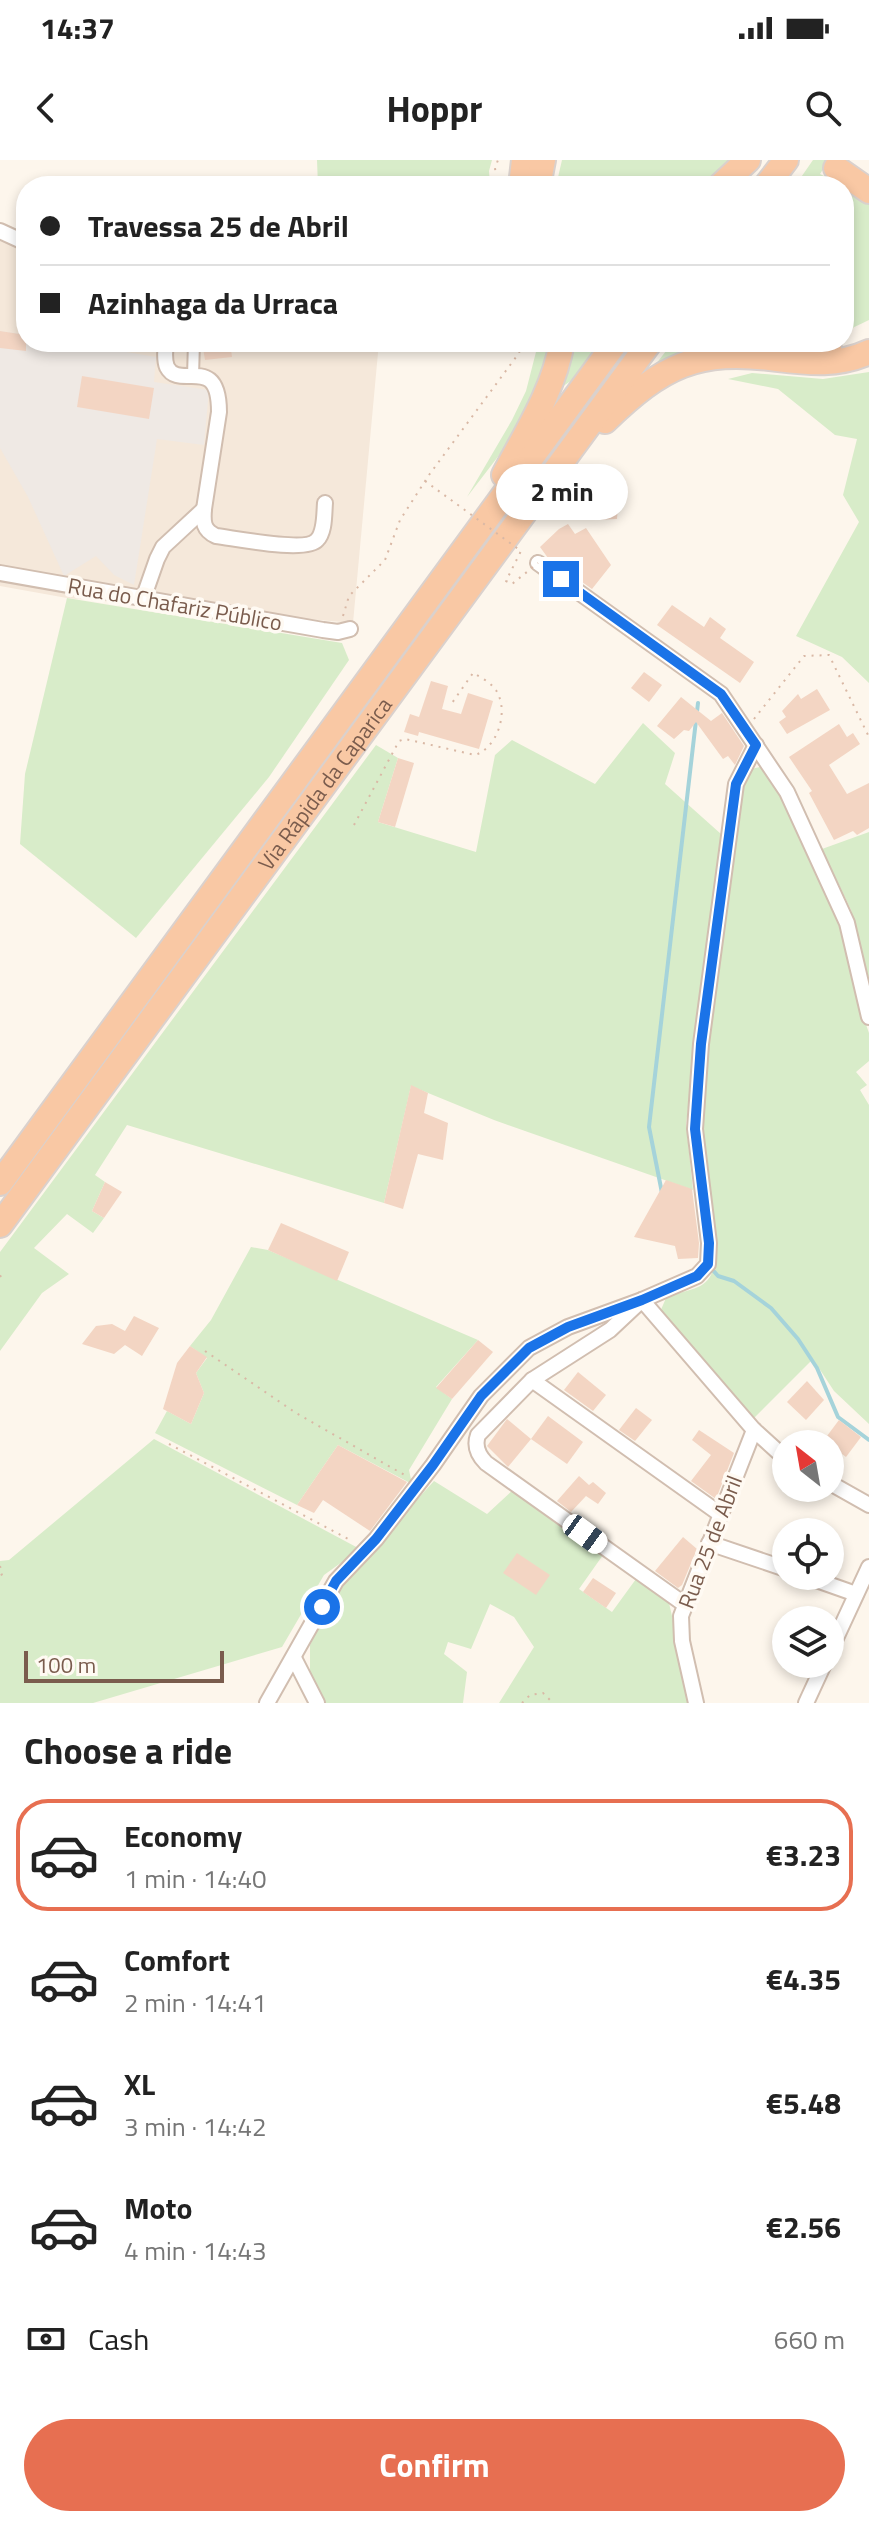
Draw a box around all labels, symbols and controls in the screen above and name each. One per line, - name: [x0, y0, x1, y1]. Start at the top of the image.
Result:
- text: 14:37: [40, 5, 115, 51]
- text: Hoppr: [387, 81, 482, 136]
- icon: back: [24, 86, 68, 130]
- icon: search: [801, 86, 845, 130]
- text: Travessa 25 de Abril: [88, 203, 349, 249]
- text: Azinhaga da Urraca: [88, 280, 338, 326]
- callout: 2 min: [495, 463, 627, 519]
- text: 2 min: [530, 472, 594, 511]
- route end: [543, 561, 579, 597]
- street label: Rua do Chafariz Público: [65, 568, 285, 640]
- street label: Via Rápida da Caparica: [249, 690, 400, 878]
- north arrow: [772, 1430, 844, 1502]
- map controls: [772, 1430, 844, 1678]
- street label: Rua 25 de Abril: [669, 1470, 751, 1614]
- car: [559, 1510, 611, 1558]
- button: locate: [772, 1518, 844, 1590]
- route start: [304, 1589, 340, 1625]
- button: layers: [772, 1606, 844, 1678]
- scale bar: [24, 1647, 224, 1683]
- text: 100 m: [36, 1648, 96, 1682]
- text: Choose a ride: [24, 1723, 232, 1778]
- text: Economy: [124, 1813, 242, 1859]
- icon: car: [28, 1819, 100, 1891]
- text: €3.23: [766, 1832, 841, 1878]
- text: 1 min · 14:40: [124, 1859, 267, 1898]
- text: Comfort: [124, 1937, 230, 1983]
- icon: car: [28, 1943, 100, 2015]
- text: €4.35: [766, 1956, 841, 2002]
- text: 2 min · 14:41: [124, 1983, 267, 2022]
- text: XL: [124, 2061, 155, 2107]
- icon: car: [28, 2067, 100, 2139]
- text: €5.48: [766, 2080, 841, 2126]
- text: 3 min · 14:42: [124, 2107, 267, 2146]
- text: Moto: [124, 2185, 192, 2231]
- icon: car: [28, 2191, 100, 2263]
- text: €2.56: [766, 2204, 841, 2250]
- text: 4 min · 14:43: [124, 2231, 267, 2270]
- text: Cash: [88, 2316, 149, 2362]
- icon: cash: [24, 2317, 68, 2361]
- text: 660 m: [774, 2320, 845, 2359]
- button: Confirm: [24, 2419, 845, 2511]

